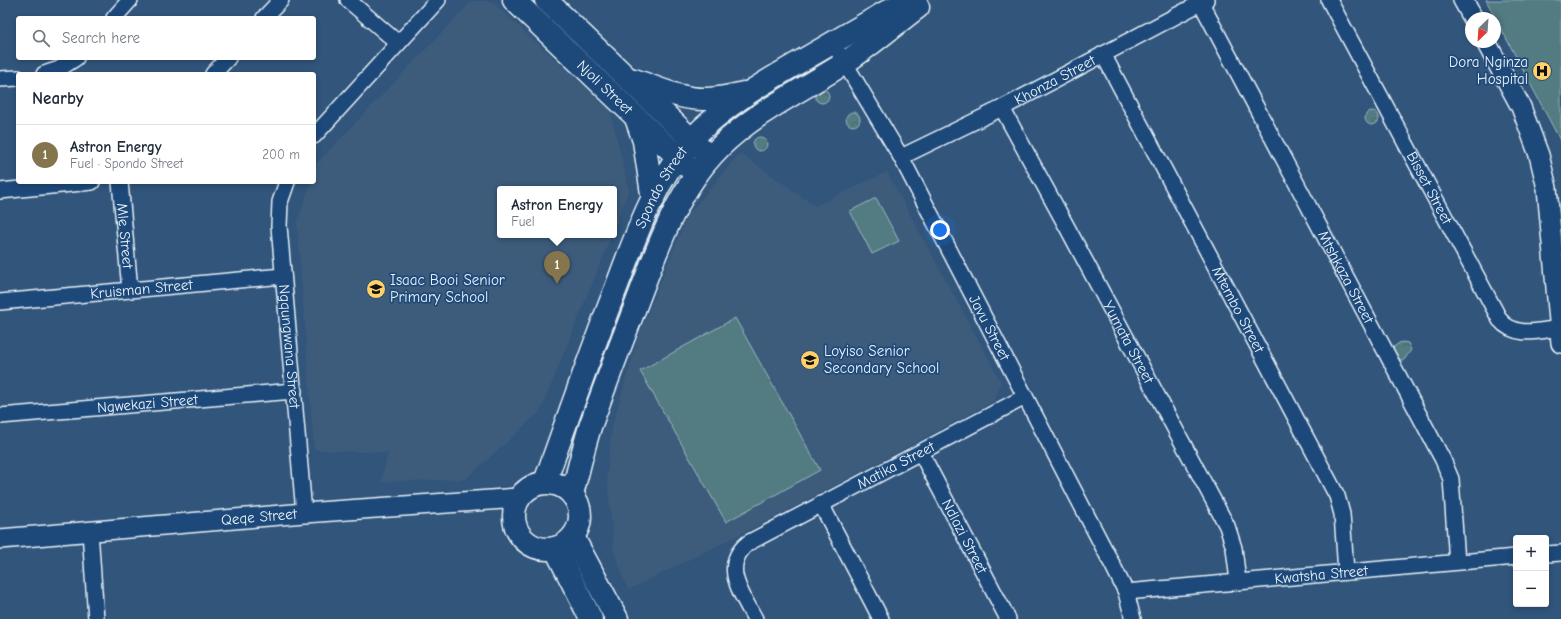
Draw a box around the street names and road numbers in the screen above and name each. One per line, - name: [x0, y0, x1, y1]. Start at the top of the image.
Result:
- street label: Khonza Street: [1011, 51, 1099, 109]
- street label: Njoli Street: [573, 56, 637, 119]
- street label: Spondo Street: [631, 142, 691, 231]
- street label: Bisset Street: [1403, 149, 1456, 228]
- street label: Mle Street: [113, 202, 137, 270]
- street label: Mtshkaza Street: [1314, 228, 1378, 327]
- street label: Mtembo Street: [1208, 263, 1269, 356]
- street label: Kruisman Street: [89, 275, 194, 303]
- street label: Ngqungwana Street: [275, 283, 304, 410]
- street label: Javu Street: [965, 292, 1014, 364]
- street label: Yumata Street: [1099, 298, 1158, 387]
- street label: Ngwekazi Street: [96, 390, 199, 417]
- street label: Matika Street: [854, 437, 938, 493]
- street label: Ndlazi Street: [938, 496, 992, 577]
- street label: Qeqe Street: [220, 505, 298, 529]
- street label: Kwatsha Street: [1274, 561, 1369, 588]

